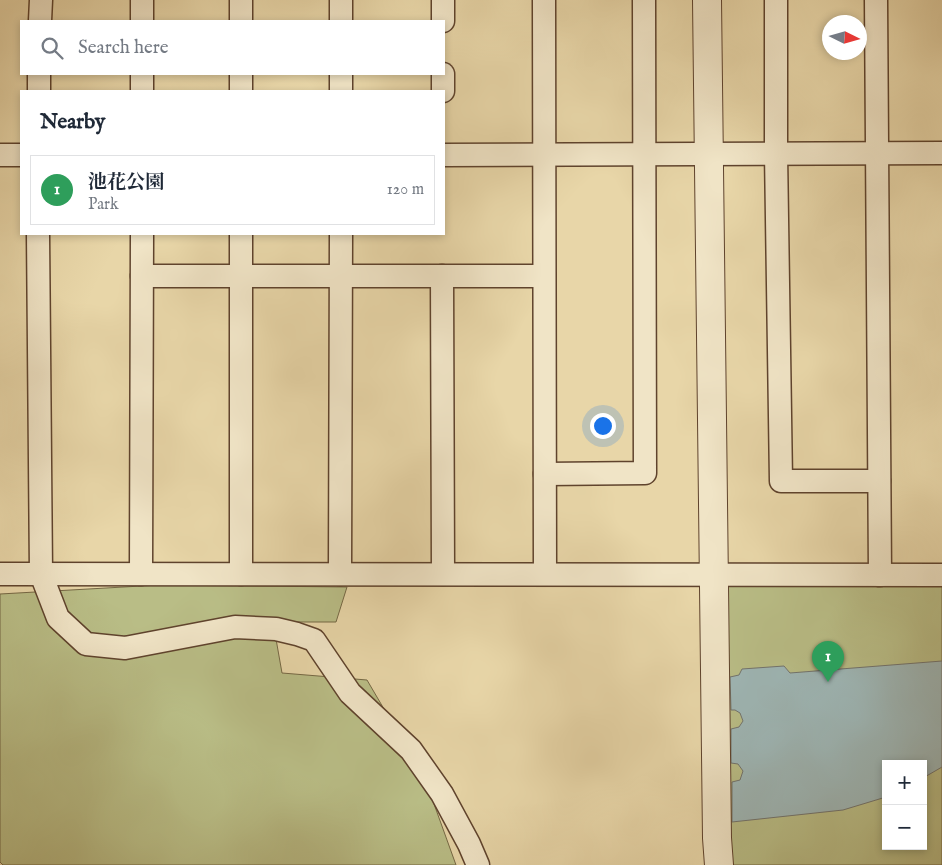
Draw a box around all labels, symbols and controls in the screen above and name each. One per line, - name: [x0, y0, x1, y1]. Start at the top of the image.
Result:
- north arrow: [822, 15, 867, 60]
- search box: [20, 20, 445, 75]
- icon: search: [38, 34, 66, 62]
- text: Search here: [78, 36, 169, 60]
- text: Nearby: [40, 109, 105, 136]
- text: 池花公園: [88, 171, 164, 195]
- text: 1: [54, 180, 60, 200]
- text: 120 m: [387, 180, 424, 200]
- text: Park: [88, 195, 118, 215]
- your location: [590, 413, 616, 439]
- pin: 1: [812, 641, 844, 682]
- map controls: [882, 760, 927, 850]
- button: +: [882, 760, 927, 805]
- button: −: [882, 805, 927, 850]

